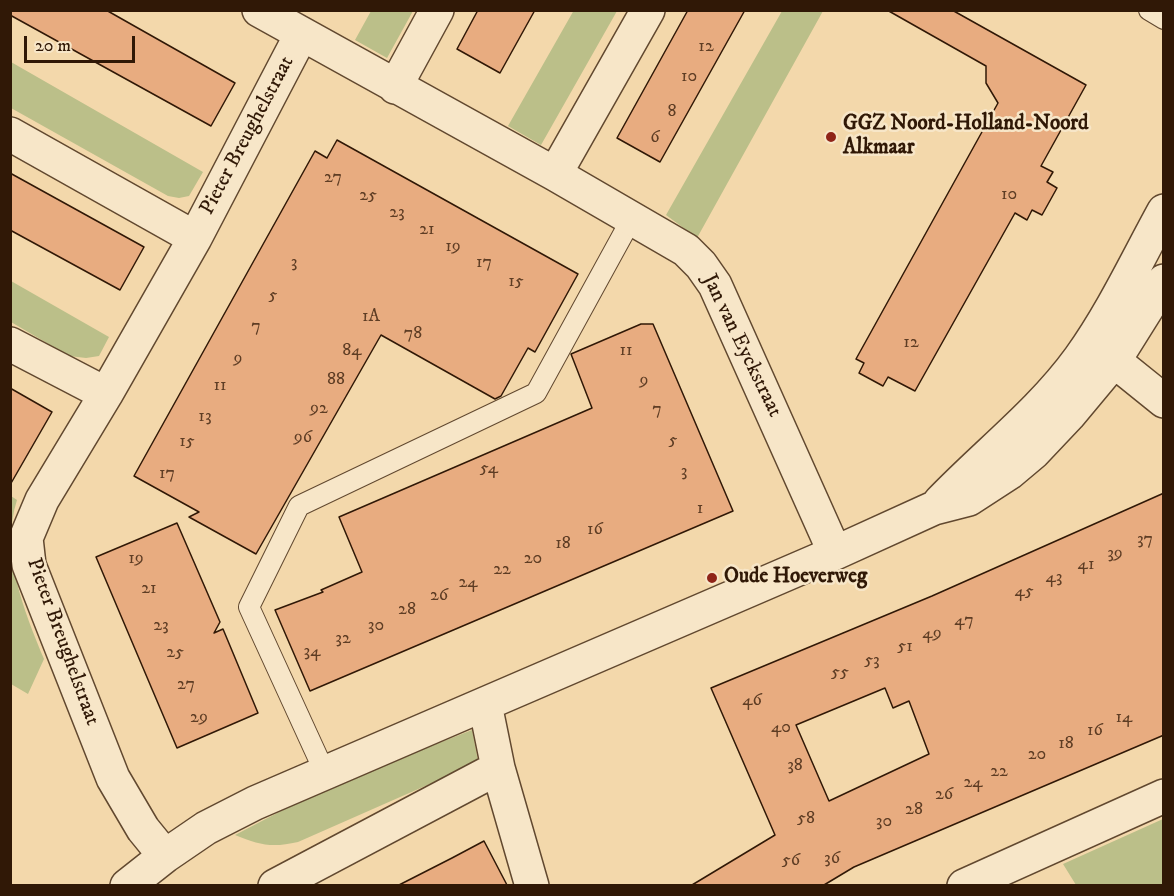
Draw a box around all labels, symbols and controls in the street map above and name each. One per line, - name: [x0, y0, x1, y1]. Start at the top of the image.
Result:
- scale bar: [27, 24, 138, 62]
- text: 20 m: [35, 35, 71, 57]
- house number: 12: [698, 36, 714, 58]
- street label: Pieter Breughelstraat: [196, 52, 300, 220]
- house number: 10: [681, 66, 697, 88]
- house number: 8: [667, 101, 677, 123]
- place label: GGZ Noord-Holland-Noord Alkmaar: [843, 112, 1089, 162]
- house number: 6: [650, 127, 660, 149]
- marker: GGZ Noord-Holland-Noord Alkmaar: [824, 130, 838, 144]
- house number: 27: [324, 167, 342, 189]
- house number: 10: [1001, 184, 1017, 206]
- house number: 25: [359, 185, 377, 207]
- house number: 23: [389, 202, 405, 224]
- house number: 21: [419, 219, 435, 241]
- house number: 19: [445, 236, 461, 258]
- house number: 3: [291, 252, 297, 274]
- house number: 17: [476, 252, 492, 274]
- street label: Jan van Eyckstraat: [696, 270, 786, 422]
- house number: 15: [508, 271, 524, 293]
- house number: 5: [269, 285, 277, 307]
- house number: 1A: [362, 306, 380, 328]
- house number: 7: [251, 316, 261, 338]
- house number: 78: [404, 323, 422, 345]
- house number: 12: [903, 332, 919, 354]
- house number: 84: [342, 340, 362, 362]
- house number: 11: [619, 340, 633, 362]
- house number: 9: [234, 348, 242, 370]
- house number: 88: [327, 369, 345, 391]
- house number: 9: [640, 370, 648, 392]
- house number: 11: [213, 375, 227, 397]
- house number: 92: [310, 398, 328, 420]
- house number: 7: [652, 399, 662, 421]
- house number: 13: [198, 406, 212, 428]
- house number: 96: [294, 427, 312, 449]
- house number: 5: [669, 430, 677, 452]
- house number: 15: [179, 431, 195, 453]
- house number: 54: [480, 458, 498, 480]
- house number: 3: [681, 461, 687, 483]
- house number: 17: [159, 463, 175, 485]
- house number: 1: [697, 498, 703, 520]
- house number: 16: [587, 519, 603, 541]
- house number: 37: [1137, 529, 1153, 551]
- house number: 18: [555, 533, 571, 555]
- house number: 39: [1107, 543, 1123, 565]
- house number: 19: [128, 548, 144, 570]
- house number: 20: [524, 548, 542, 570]
- house number: 41: [1078, 554, 1094, 576]
- street label: Pieter Breughelstraat: [20, 555, 104, 729]
- house number: 22: [493, 559, 511, 581]
- place label: Oude Hoeverweg: [724, 565, 867, 591]
- house number: 43: [1045, 567, 1063, 589]
- marker: Oude Hoeverweg: [705, 571, 719, 585]
- house number: 24: [458, 572, 478, 594]
- house number: 21: [141, 578, 157, 600]
- house number: 45: [1014, 581, 1034, 603]
- house number: 26: [430, 585, 448, 607]
- house number: 28: [398, 599, 416, 621]
- house number: 47: [954, 610, 974, 632]
- house number: 23: [153, 615, 169, 637]
- house number: 30: [368, 615, 384, 637]
- house number: 49: [922, 623, 942, 645]
- house number: 32: [335, 628, 351, 650]
- house number: 51: [897, 636, 913, 658]
- house number: 34: [303, 641, 321, 663]
- house number: 25: [166, 642, 184, 664]
- house number: 53: [864, 650, 880, 672]
- house number: 55: [831, 662, 849, 684]
- house number: 27: [177, 674, 195, 696]
- house number: 46: [742, 690, 762, 712]
- house number: 29: [190, 707, 208, 729]
- house number: 14: [1116, 707, 1132, 729]
- house number: 40: [771, 717, 791, 739]
- house number: 16: [1087, 720, 1103, 742]
- house number: 18: [1058, 733, 1074, 755]
- house number: 20: [1028, 744, 1046, 766]
- house number: 38: [787, 755, 803, 777]
- house number: 22: [990, 761, 1008, 783]
- house number: 24: [963, 772, 983, 794]
- house number: 26: [935, 784, 953, 806]
- house number: 28: [905, 799, 923, 821]
- house number: 58: [797, 808, 815, 830]
- house number: 30: [876, 811, 892, 833]
- house number: 36: [824, 848, 840, 870]
- house number: 56: [782, 850, 800, 872]

